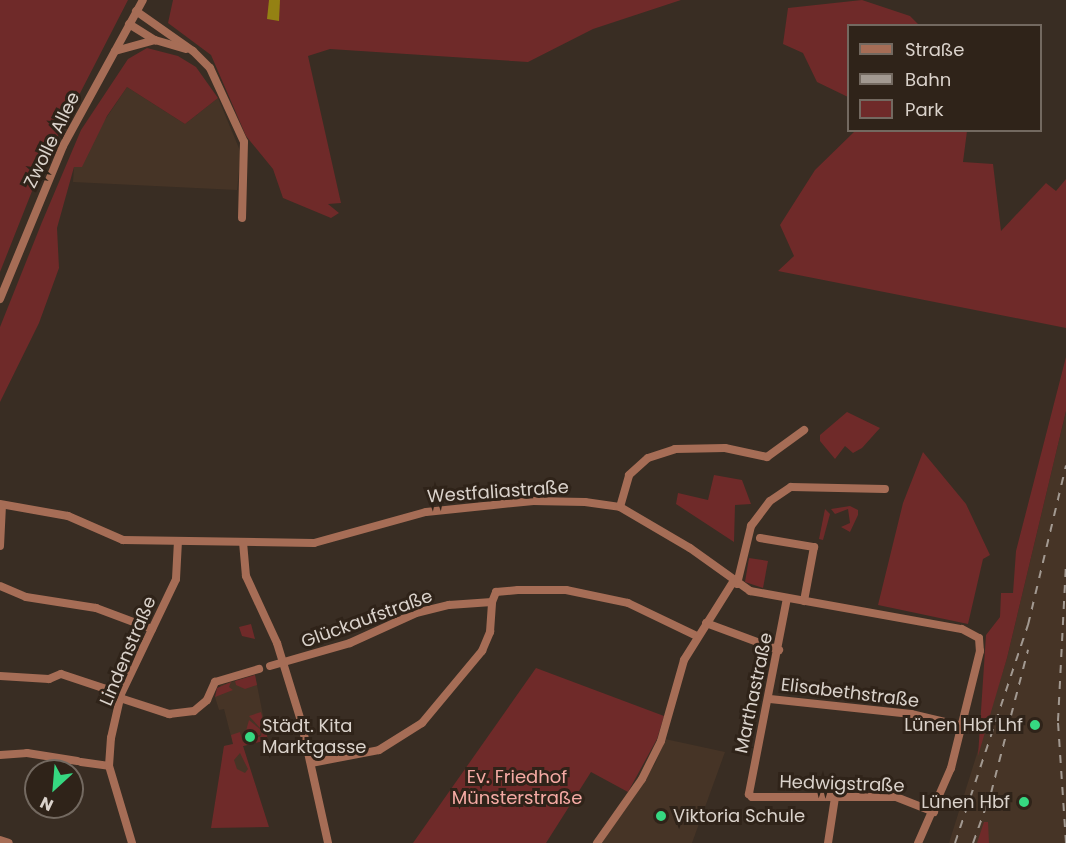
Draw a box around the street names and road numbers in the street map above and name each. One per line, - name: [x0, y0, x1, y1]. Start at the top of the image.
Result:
- street label: Zwolle Allee: [19, 88, 85, 192]
- street label: Westfaliastraße: [426, 476, 570, 508]
- street label: Glückaufstraße: [298, 585, 436, 653]
- street label: Lindenstraße: [95, 593, 161, 709]
- street label: Marthastraße: [731, 631, 777, 755]
- street label: Elisabethstraße: [780, 674, 920, 712]
- street label: Hedwigstraße: [779, 771, 905, 797]

